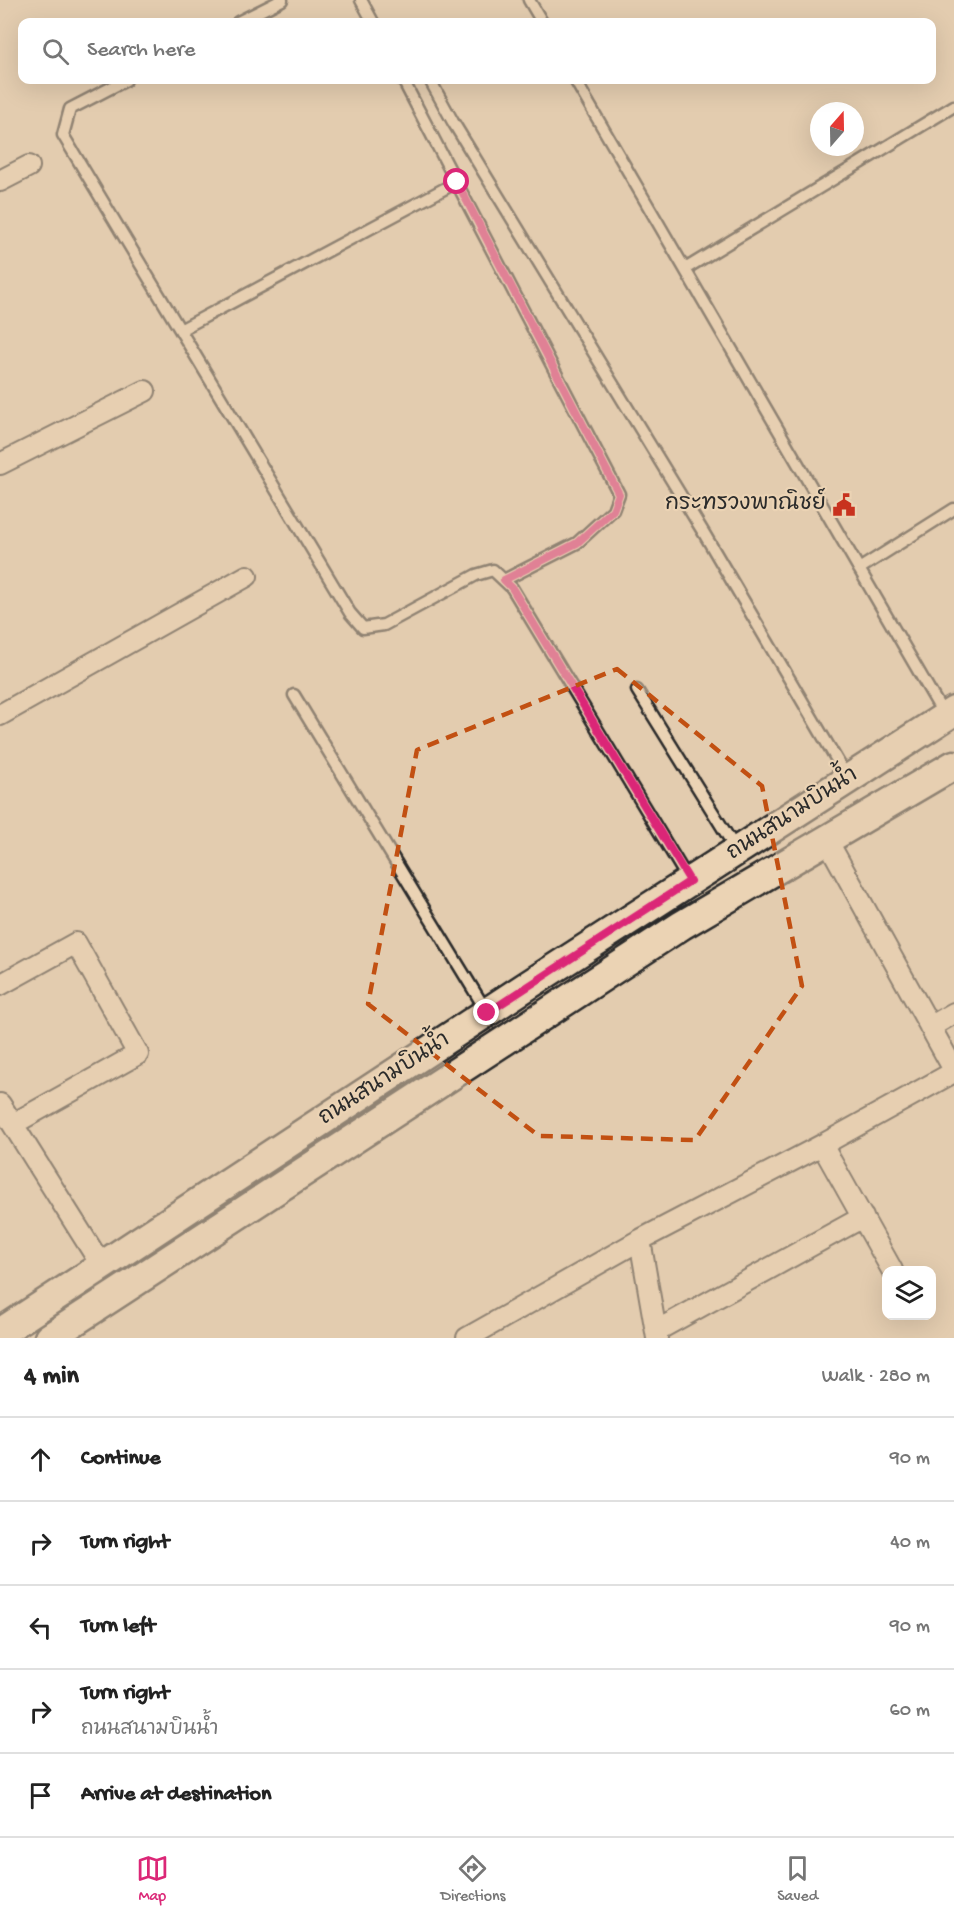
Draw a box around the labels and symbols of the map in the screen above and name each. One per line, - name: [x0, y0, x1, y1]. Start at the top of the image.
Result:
- north arrow: [810, 102, 864, 156]
- route start: [443, 168, 469, 194]
- place label: กระทรวงพาณิชย์: [665, 487, 826, 518]
- public building icon: กระทรวงพาณิชย์: [831, 492, 857, 518]
- street label: ถนนสนามบินน้ำ: [716, 753, 863, 867]
- route end: [473, 999, 499, 1025]
- street label: ถนนสนามบินน้ำ: [308, 1018, 455, 1132]

